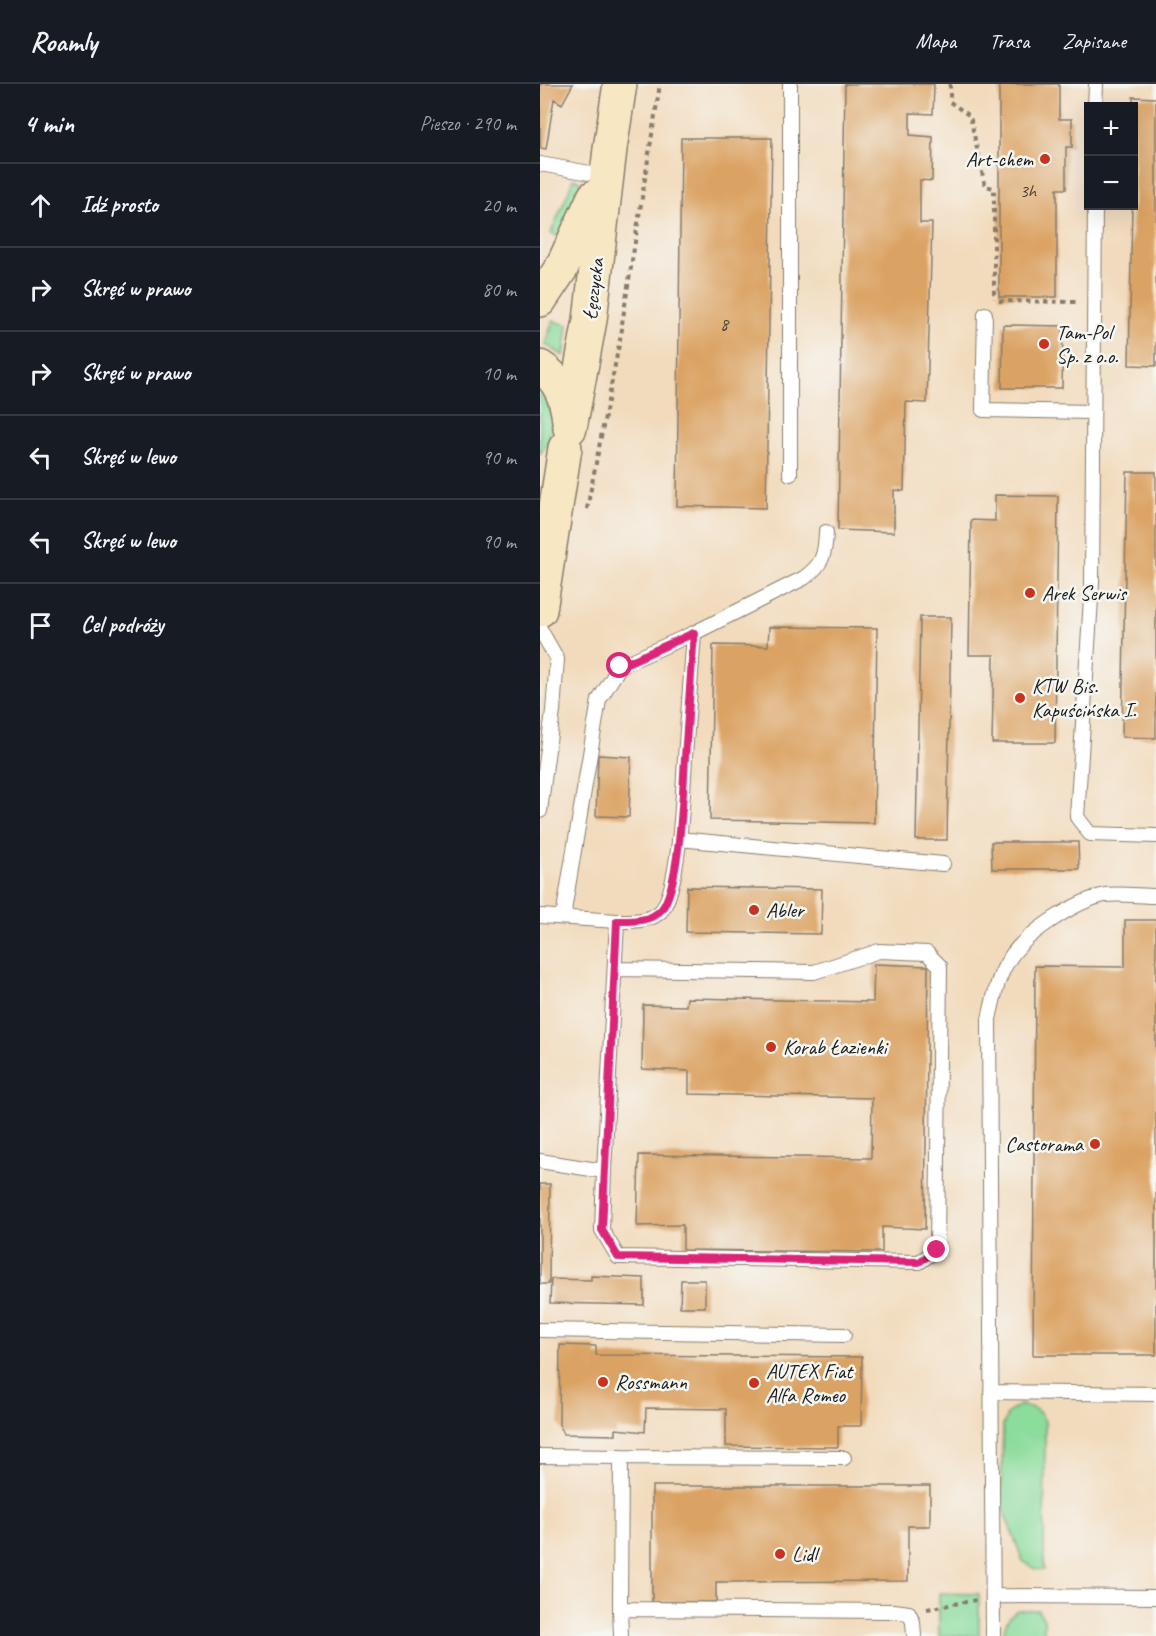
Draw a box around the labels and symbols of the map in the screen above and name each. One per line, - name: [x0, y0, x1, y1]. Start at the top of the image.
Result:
- place label: Art-chem: [966, 146, 1034, 172]
- marker: Art-chem: [1038, 152, 1052, 166]
- house number: 3h: [1020, 180, 1038, 202]
- street label: Łęczycka: [576, 255, 610, 321]
- house number: 8: [720, 313, 730, 335]
- place label: Tam-Pol Sp. z o.o.: [1056, 319, 1119, 369]
- marker: Tam-Pol Sp. z o.o.: [1037, 337, 1051, 351]
- place label: Arek Serwis: [1042, 580, 1128, 606]
- marker: Arek Serwis: [1023, 586, 1037, 600]
- route start: [606, 652, 632, 678]
- place label: KTW Bis. Kapuścińska I.: [1032, 673, 1137, 723]
- marker: KTW Bis. Kapuścińska I.: [1013, 691, 1027, 705]
- place label: Abler: [766, 897, 805, 923]
- marker: Abler: [747, 903, 761, 917]
- place label: Korab Łazienki: [783, 1034, 890, 1060]
- marker: Korab Łazienki: [764, 1040, 778, 1054]
- place label: Castorama: [1005, 1131, 1085, 1157]
- marker: Castorama: [1088, 1137, 1102, 1151]
- route end: [923, 1236, 949, 1262]
- place label: AUTEX Fiat Alfa Romeo: [766, 1358, 854, 1408]
- place label: Rossmann: [615, 1369, 687, 1395]
- marker: Rossmann: [596, 1375, 610, 1389]
- marker: AUTEX Fiat Alfa Romeo: [747, 1376, 761, 1390]
- place label: Lidl: [792, 1541, 820, 1567]
- marker: Lidl: [773, 1547, 787, 1561]

